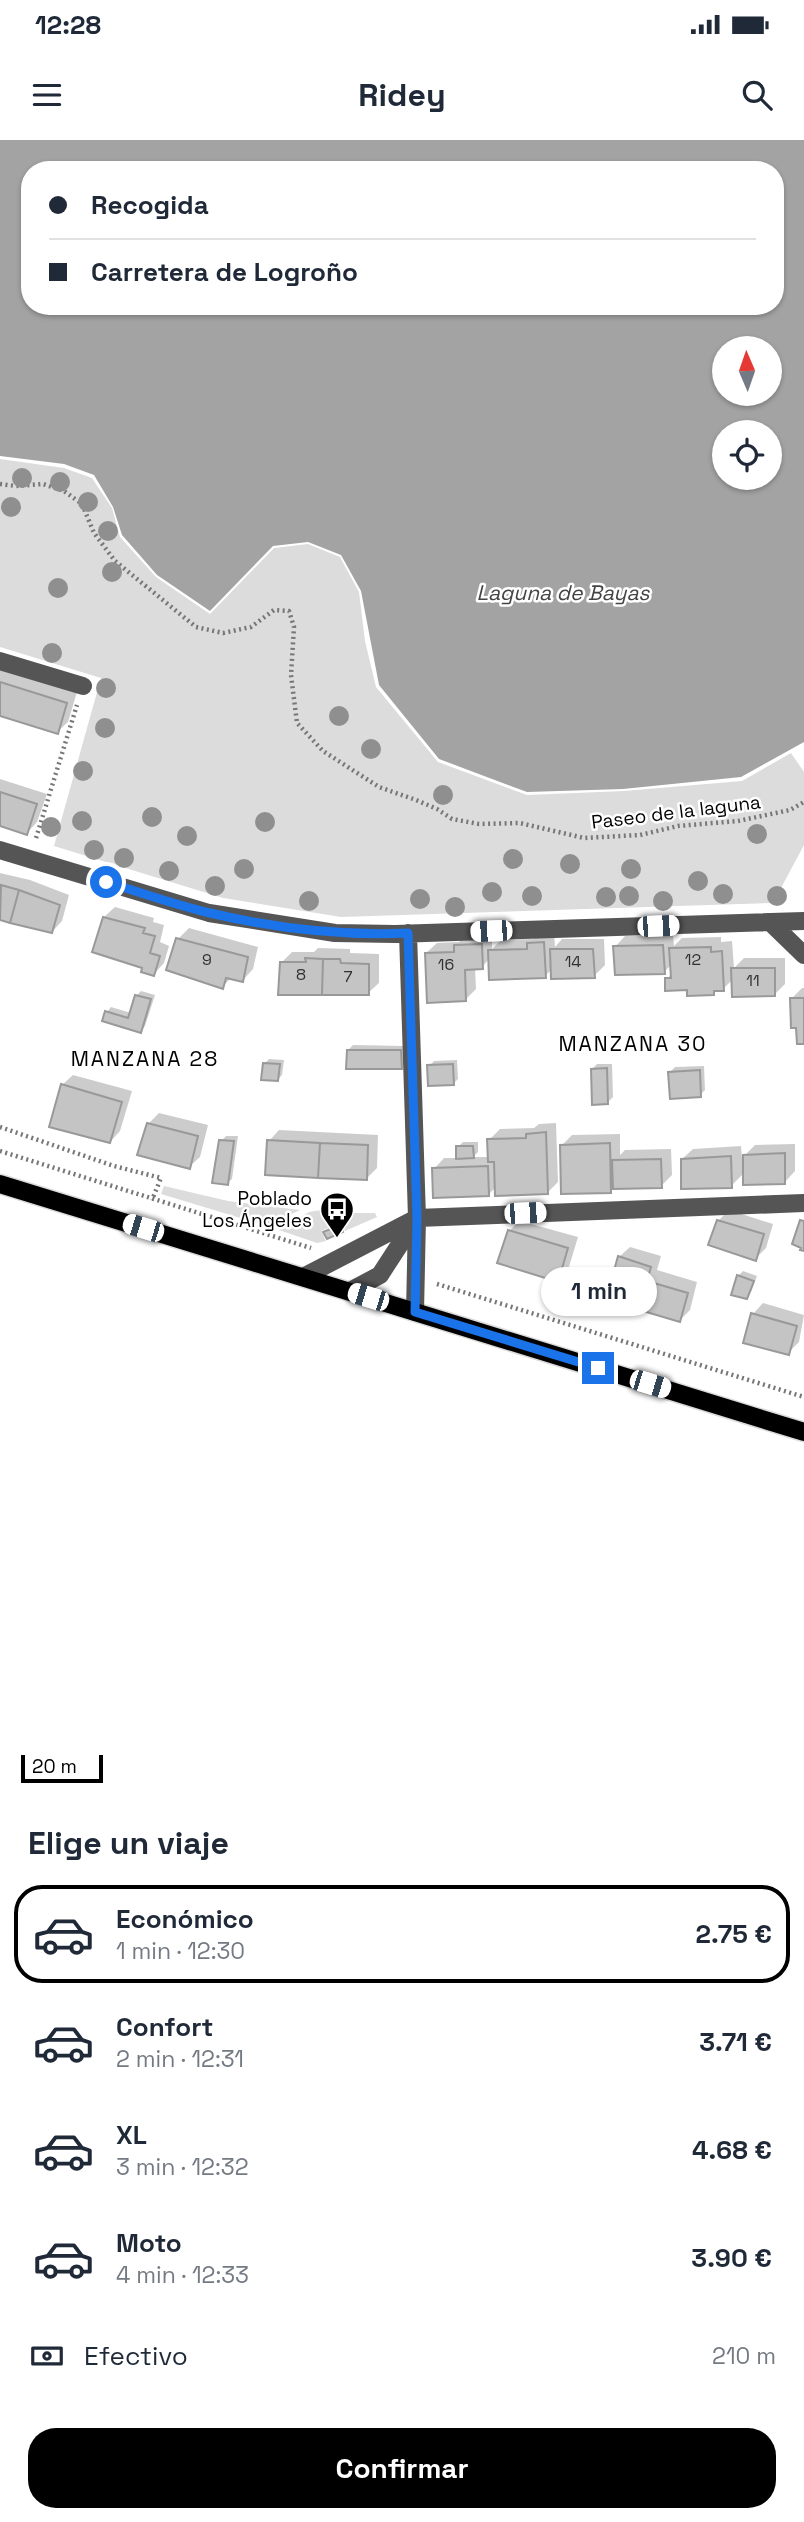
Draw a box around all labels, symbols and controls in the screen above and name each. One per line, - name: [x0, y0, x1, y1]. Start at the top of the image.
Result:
- text: 12:28: [35, 8, 101, 42]
- text: Ridey: [358, 75, 446, 115]
- icon: menu: [28, 76, 66, 114]
- icon: search: [738, 76, 776, 114]
- text: Recogida: [91, 188, 209, 222]
- text: Carretera de Logroño: [91, 255, 358, 289]
- north arrow: [712, 336, 782, 406]
- map controls: [712, 336, 782, 490]
- button: locate: [712, 420, 782, 490]
- water label: Laguna de Bayas: [477, 579, 650, 606]
- street label: Paseo de la laguna: [590, 789, 762, 835]
- route start: [90, 866, 122, 898]
- car: [637, 915, 680, 937]
- car: [470, 920, 513, 942]
- house number: 9: [202, 949, 212, 970]
- house number: 12: [685, 949, 701, 970]
- house number: 14: [565, 951, 581, 972]
- house number: 16: [438, 954, 454, 975]
- house number: 8: [296, 964, 306, 985]
- house number: 7: [343, 966, 353, 987]
- house number: 11: [746, 970, 760, 991]
- district label: MANZANA 30: [558, 1030, 708, 1057]
- district label: MANZANA 28: [71, 1045, 219, 1072]
- place label: Poblado Los Ángeles: [202, 1186, 312, 1233]
- bus stop icon: Poblado Los Ángeles: [318, 1190, 356, 1239]
- car: [504, 1202, 547, 1224]
- car: [120, 1212, 167, 1244]
- callout: 1 min: [540, 1266, 656, 1316]
- text: 1 min: [571, 1276, 627, 1306]
- car: [345, 1281, 392, 1313]
- route end: [582, 1352, 614, 1384]
- car: [627, 1368, 674, 1400]
- scale bar: [21, 1752, 103, 1784]
- text: 20 m: [32, 1754, 77, 1779]
- text: Elige un viaje: [28, 1823, 229, 1863]
- text: Económico: [116, 1902, 254, 1936]
- icon: car: [32, 1903, 95, 1966]
- text: 2.75 €: [695, 1917, 772, 1951]
- text: 1 min · 12:30: [116, 1936, 245, 1966]
- text: Confort: [116, 2010, 213, 2044]
- icon: car: [32, 2011, 95, 2074]
- text: 3.71 €: [699, 2025, 772, 2059]
- text: 2 min · 12:31: [116, 2044, 244, 2074]
- text: XL: [116, 2118, 147, 2152]
- icon: car: [32, 2119, 95, 2182]
- text: 4.68 €: [692, 2133, 772, 2167]
- text: 3 min · 12:32: [116, 2152, 249, 2182]
- text: Moto: [116, 2226, 182, 2260]
- icon: car: [32, 2227, 95, 2290]
- text: 3.90 €: [691, 2241, 772, 2275]
- text: 4 min · 12:33: [116, 2260, 249, 2290]
- icon: cash: [28, 2337, 66, 2375]
- text: Efectivo: [84, 2339, 188, 2373]
- text: 210 m: [712, 2341, 776, 2371]
- button: Confirmar: [28, 2428, 776, 2508]

